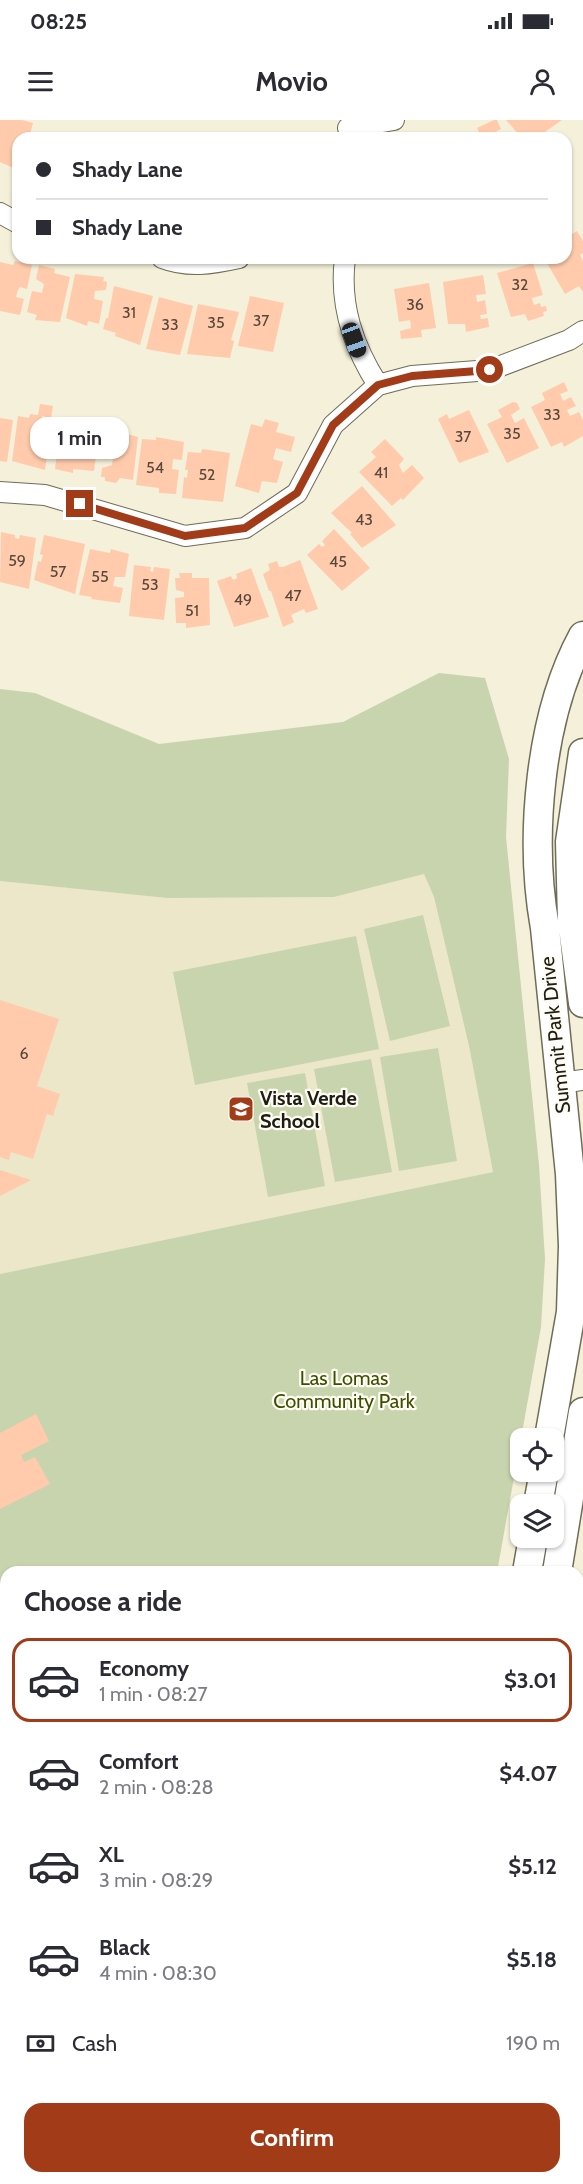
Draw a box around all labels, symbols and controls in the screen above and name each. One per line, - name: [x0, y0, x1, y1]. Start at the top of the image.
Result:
- text: 08:25: [30, 8, 87, 35]
- icon: menu: [24, 65, 57, 98]
- text: Movio: [255, 65, 328, 98]
- icon: person: [526, 65, 559, 98]
- text: Shady Lane: [72, 156, 182, 183]
- text: Shady Lane: [72, 214, 182, 241]
- house number: 32: [511, 275, 529, 294]
- house number: 36: [406, 295, 424, 314]
- house number: 31: [122, 303, 136, 322]
- house number: 37: [253, 311, 269, 330]
- house number: 35: [207, 313, 225, 332]
- house number: 33: [161, 315, 179, 334]
- car: [339, 320, 369, 360]
- route start: [476, 356, 503, 383]
- house number: 33: [543, 405, 561, 424]
- callout: 1 min: [31, 417, 130, 459]
- house number: 35: [503, 424, 521, 443]
- text: 1 min: [57, 426, 102, 450]
- house number: 37: [455, 427, 471, 446]
- house number: 54: [146, 458, 164, 477]
- house number: 41: [374, 463, 388, 482]
- house number: 52: [198, 465, 216, 484]
- route end: [66, 490, 93, 517]
- house number: 43: [355, 510, 373, 529]
- house number: 59: [8, 551, 26, 570]
- house number: 45: [329, 552, 347, 571]
- house number: 57: [50, 562, 66, 581]
- house number: 55: [91, 567, 109, 586]
- house number: 53: [141, 575, 159, 594]
- house number: 47: [284, 586, 302, 605]
- house number: 49: [234, 590, 252, 609]
- house number: 51: [185, 601, 199, 620]
- street label: Summit Park Drive: [535, 955, 575, 1115]
- house number: 6: [19, 1044, 29, 1063]
- place label: Vista Verde School: [260, 1086, 357, 1133]
- school or university icon: Vista Verde School: [226, 1094, 256, 1124]
- park label: Las Lomas Community Park: [273, 1366, 415, 1413]
- map controls: [510, 1428, 564, 1548]
- button: locate: [510, 1428, 564, 1482]
- button: layers: [510, 1494, 564, 1548]
- text: Choose a ride: [24, 1585, 182, 1618]
- icon: car: [27, 1653, 81, 1707]
- text: Economy: [99, 1655, 189, 1682]
- text: $3.01: [504, 1667, 557, 1694]
- text: 1 min · 08:27: [99, 1682, 208, 1706]
- icon: car: [27, 1746, 81, 1800]
- text: Comfort: [99, 1748, 178, 1775]
- text: $4.07: [499, 1760, 557, 1787]
- text: 2 min · 08:28: [99, 1775, 214, 1799]
- icon: car: [27, 1839, 81, 1893]
- text: XL: [99, 1841, 124, 1868]
- text: $5.12: [508, 1853, 557, 1880]
- text: 3 min · 08:29: [99, 1868, 213, 1892]
- icon: car: [27, 1932, 81, 1986]
- text: Black: [99, 1934, 150, 1961]
- text: $5.18: [507, 1946, 557, 1973]
- text: 4 min · 08:30: [99, 1961, 217, 1985]
- icon: cash: [24, 2027, 57, 2060]
- text: Cash: [72, 2030, 117, 2057]
- text: 190 m: [506, 2031, 560, 2055]
- button: Confirm: [24, 2103, 560, 2172]

